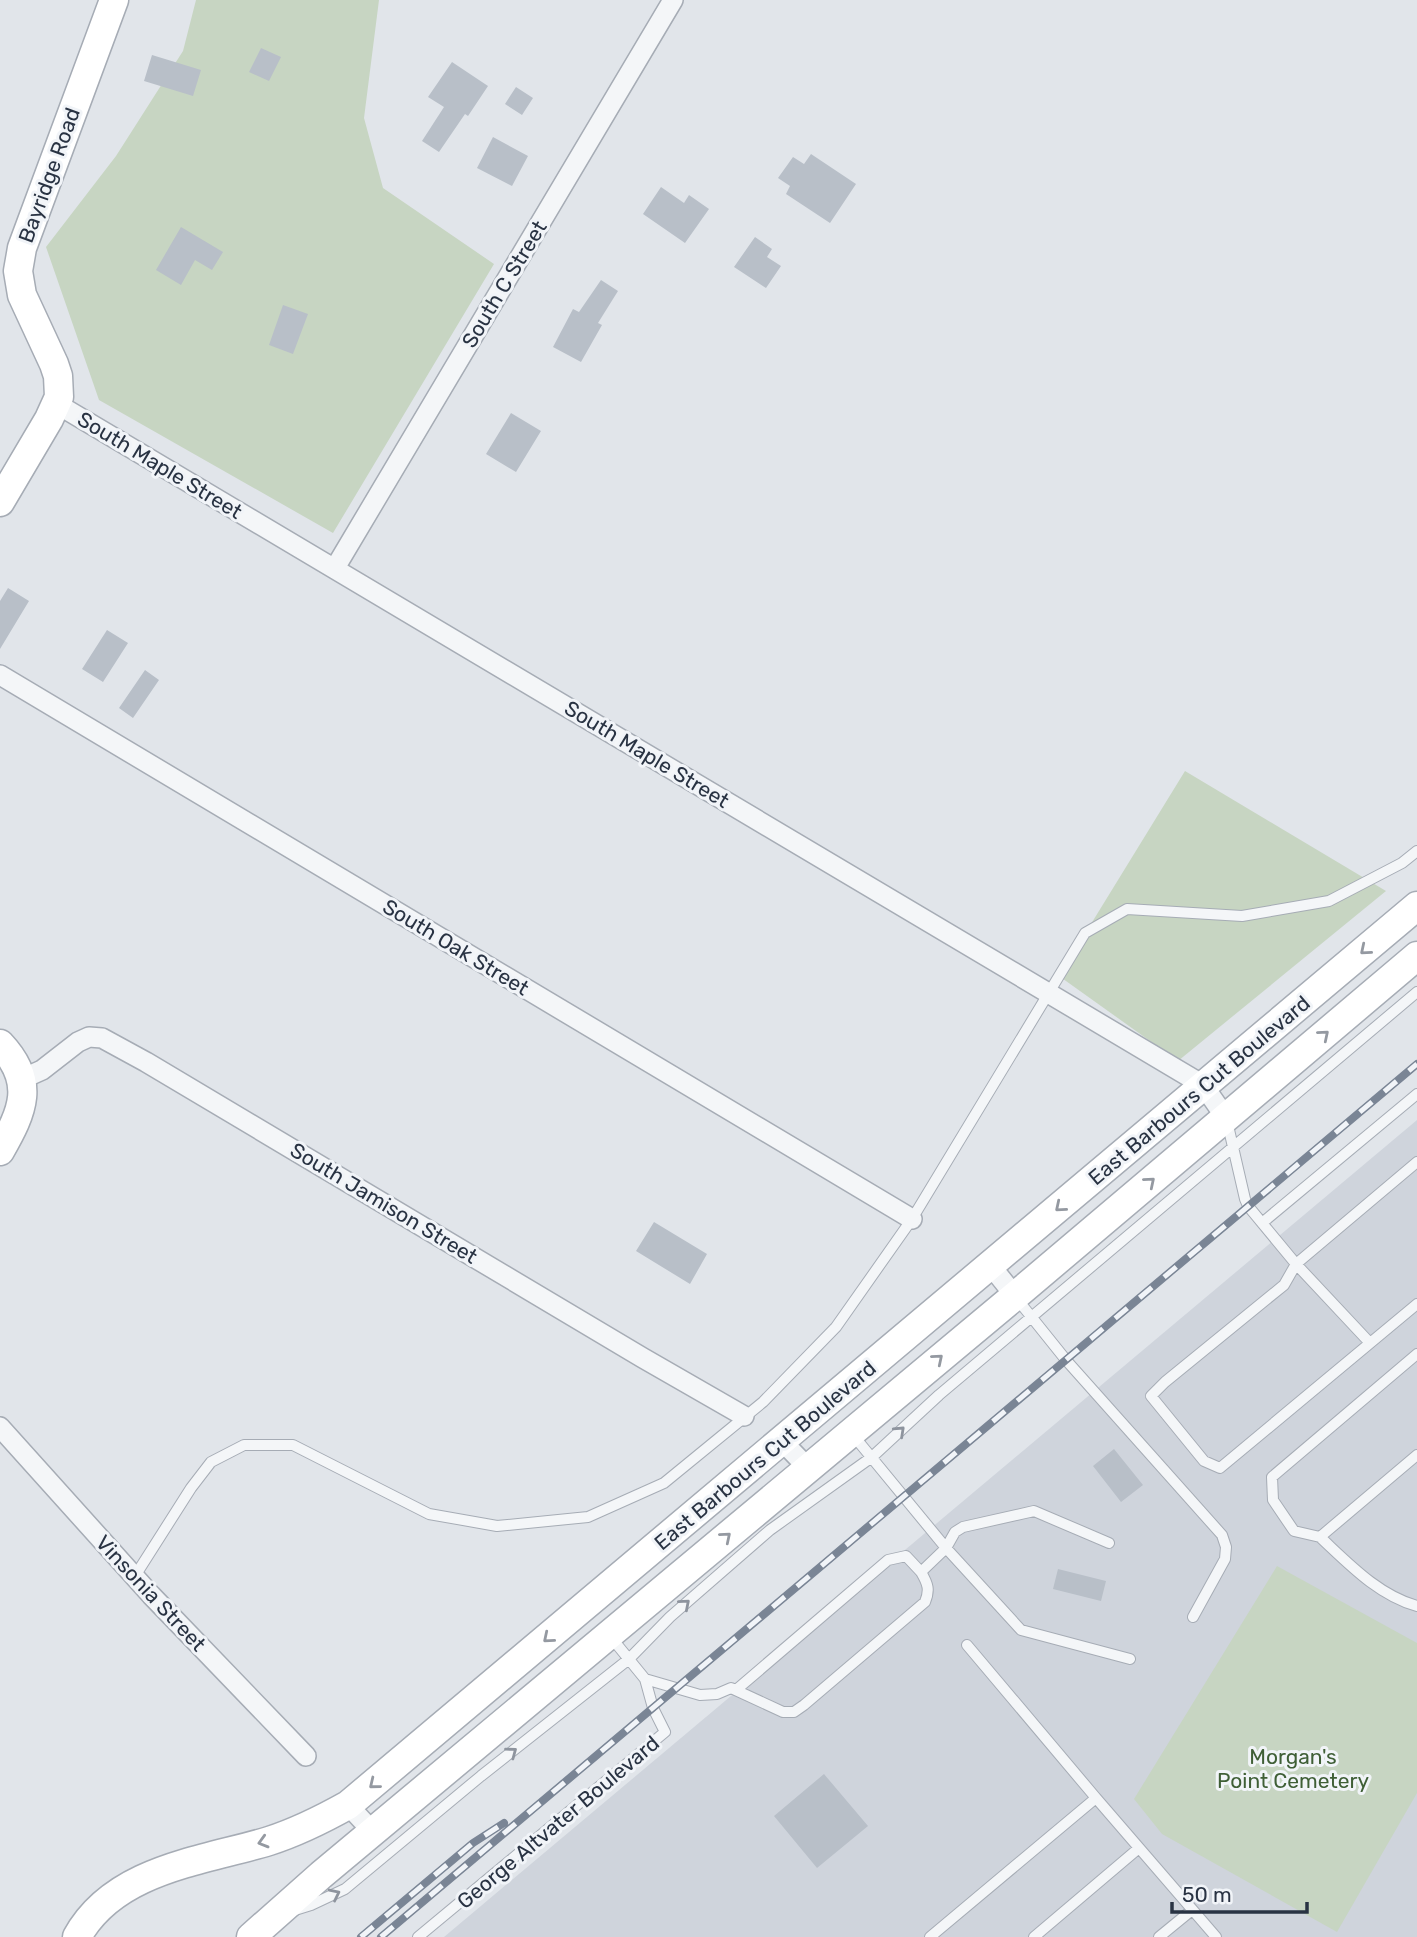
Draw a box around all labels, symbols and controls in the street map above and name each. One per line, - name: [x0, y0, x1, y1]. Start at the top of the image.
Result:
- street label: Bayridge Road: [13, 104, 85, 246]
- street label: South C Street: [456, 216, 552, 352]
- street label: South Maple Street: [73, 406, 247, 524]
- street label: South Maple Street: [560, 695, 734, 813]
- street label: South Oak Street: [378, 893, 534, 1001]
- one-way arrow: [1360, 942, 1373, 954]
- street label: East Barbours Cut Boulevard: [1083, 990, 1315, 1190]
- one-way arrow: [1315, 1031, 1328, 1043]
- street label: South Jamison Street: [286, 1137, 482, 1269]
- one-way arrow: [1142, 1178, 1155, 1190]
- one-way arrow: [1055, 1199, 1068, 1211]
- street label: East Barbours Cut Boulevard: [649, 1355, 881, 1555]
- one-way arrow: [930, 1355, 943, 1367]
- one-way arrow: [892, 1427, 905, 1439]
- street label: Vinsonia Street: [91, 1530, 211, 1656]
- one-way arrow: [718, 1533, 731, 1545]
- one-way arrow: [676, 1600, 689, 1612]
- one-way arrow: [544, 1630, 557, 1642]
- street label: George Altvater Boulevard: [452, 1730, 664, 1914]
- park label: Morgan's Point Cemetery: [1217, 1744, 1369, 1793]
- one-way arrow: [505, 1748, 517, 1761]
- one-way arrow: [370, 1776, 383, 1788]
- one-way arrow: [258, 1834, 270, 1849]
- scale bar: [1172, 1870, 1307, 1914]
- text: 50 m: [1182, 1882, 1232, 1907]
- one-way arrow: [328, 1888, 340, 1902]

